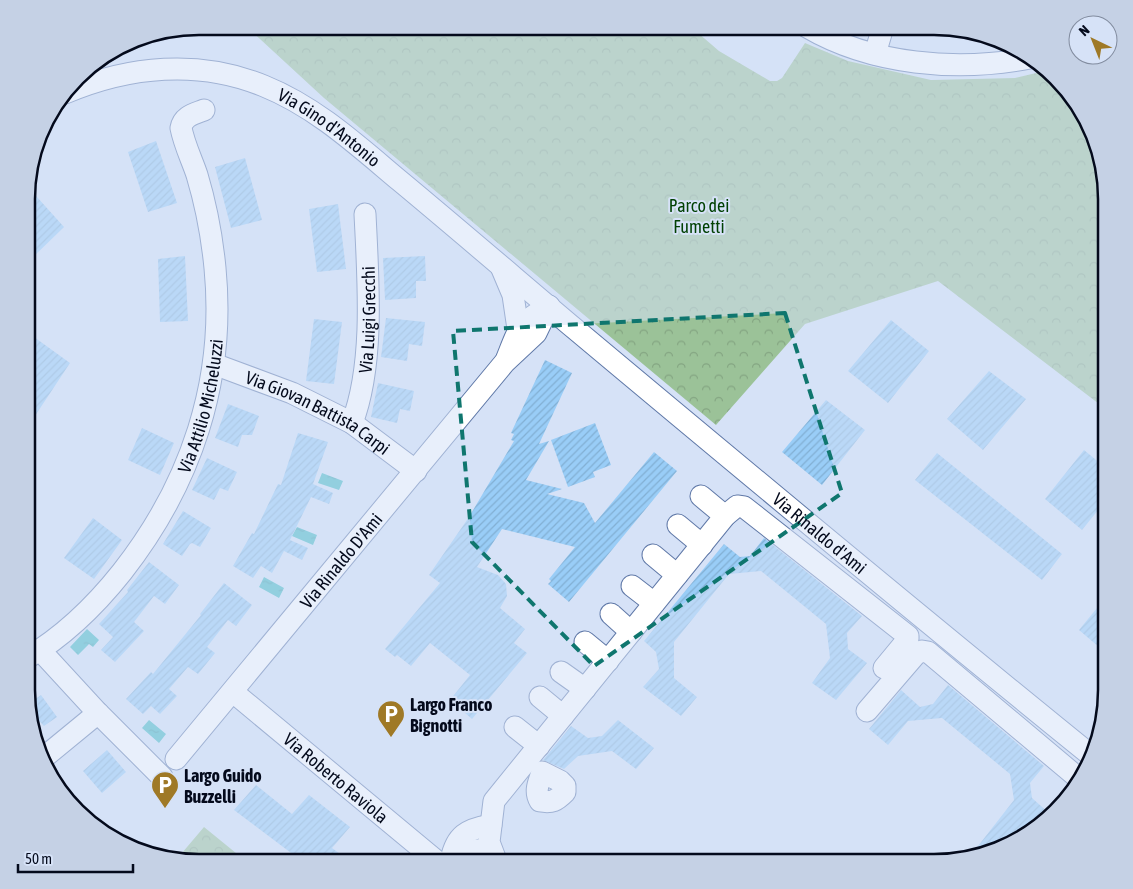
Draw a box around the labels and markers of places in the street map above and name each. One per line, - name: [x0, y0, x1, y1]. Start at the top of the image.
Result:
- place label: Largo Franco Bignotti: [410, 694, 492, 736]
- parking icon: Largo Franco Bignotti: [376, 699, 406, 738]
- place label: Largo Guido Buzzelli: [184, 765, 262, 807]
- parking icon: Largo Guido Buzzelli: [150, 770, 180, 809]

